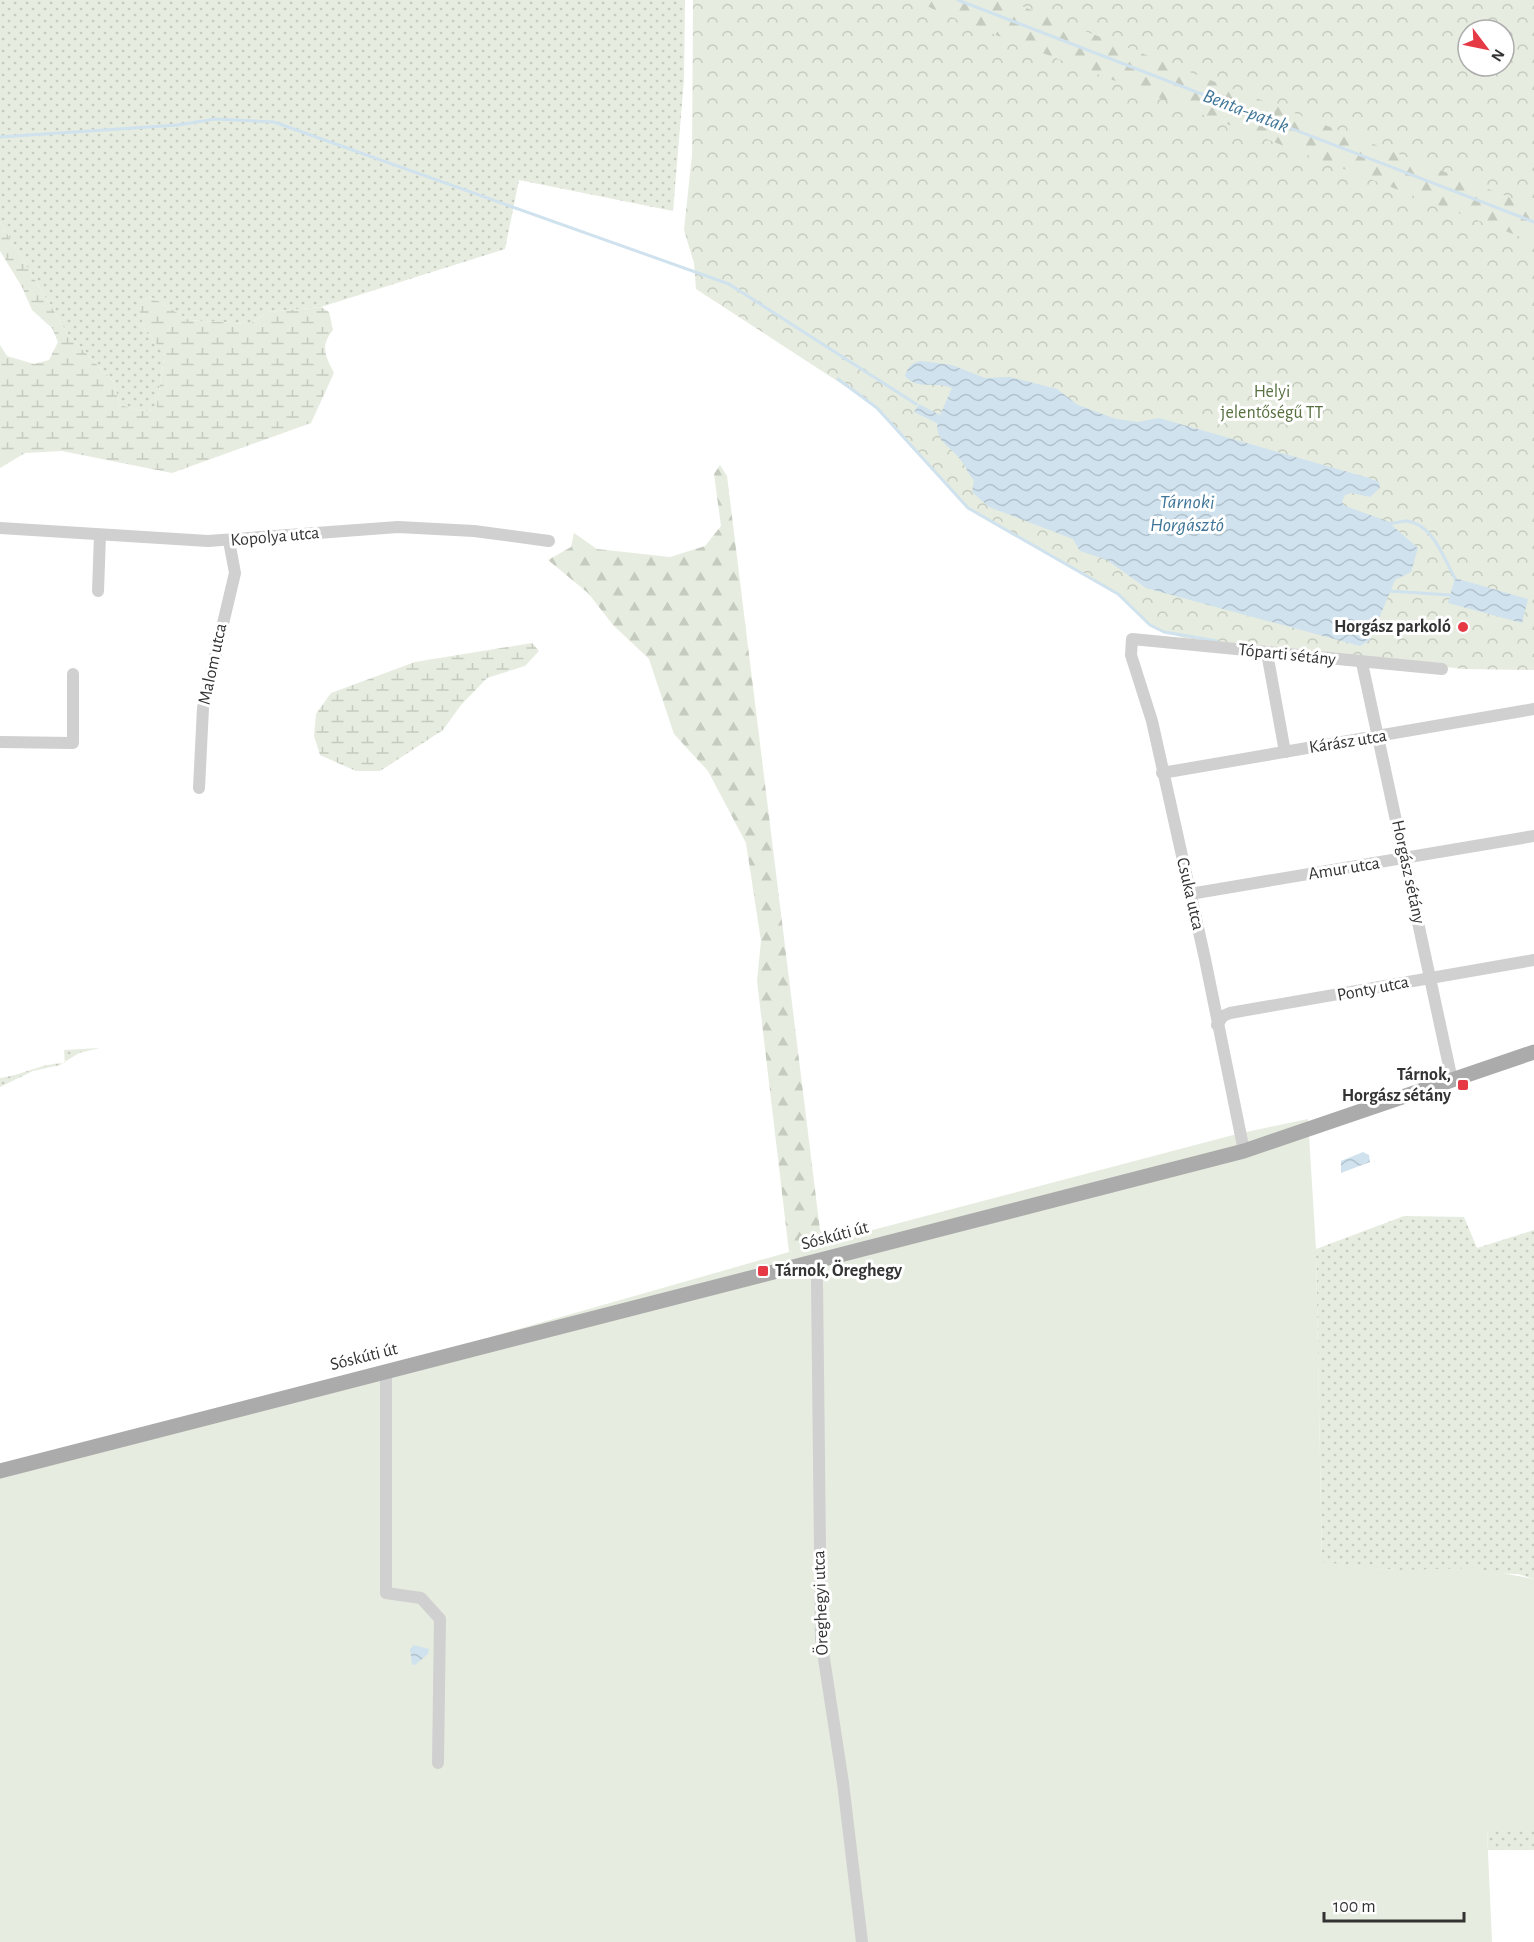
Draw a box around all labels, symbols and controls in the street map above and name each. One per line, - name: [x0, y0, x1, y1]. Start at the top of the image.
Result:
- north arrow: [1456, 18, 1516, 78]
- text: N: [1488, 46, 1508, 64]
- water label: Benta-patak: [1200, 86, 1292, 136]
- park label: Helyi jelentőségű TT: [1221, 383, 1324, 422]
- water label: Tárnoki Horgásztó: [1150, 492, 1224, 535]
- street label: Kopolya utca: [230, 524, 320, 550]
- place label: Horgász parkoló: [1334, 618, 1451, 636]
- marker: Horgász parkoló: [1456, 620, 1470, 634]
- street label: Malom utca: [196, 622, 230, 706]
- street label: Tóparti sétány: [1237, 641, 1337, 669]
- street label: Kárász utca: [1308, 727, 1388, 757]
- street label: Horgász sétány: [1388, 818, 1428, 926]
- street label: Amur utca: [1307, 854, 1381, 884]
- street label: Csuka utca: [1173, 856, 1207, 932]
- street label: Ponty utca: [1336, 973, 1410, 1005]
- place label: Tárnok, Horgász sétány: [1342, 1066, 1452, 1105]
- marker: Tárnok, Horgász sétány: [1456, 1078, 1470, 1092]
- street label: Sóskúti út: [799, 1218, 871, 1254]
- place label: Tárnok, Öreghegy: [775, 1259, 903, 1280]
- marker: Tárnok, Öreghegy: [756, 1264, 770, 1278]
- street label: Sóskúti út: [328, 1340, 400, 1374]
- street label: Öreghegyi utca: [808, 1550, 832, 1656]
- scale bar: [1324, 1885, 1464, 1923]
- text: 100 m: [1333, 1898, 1376, 1916]

